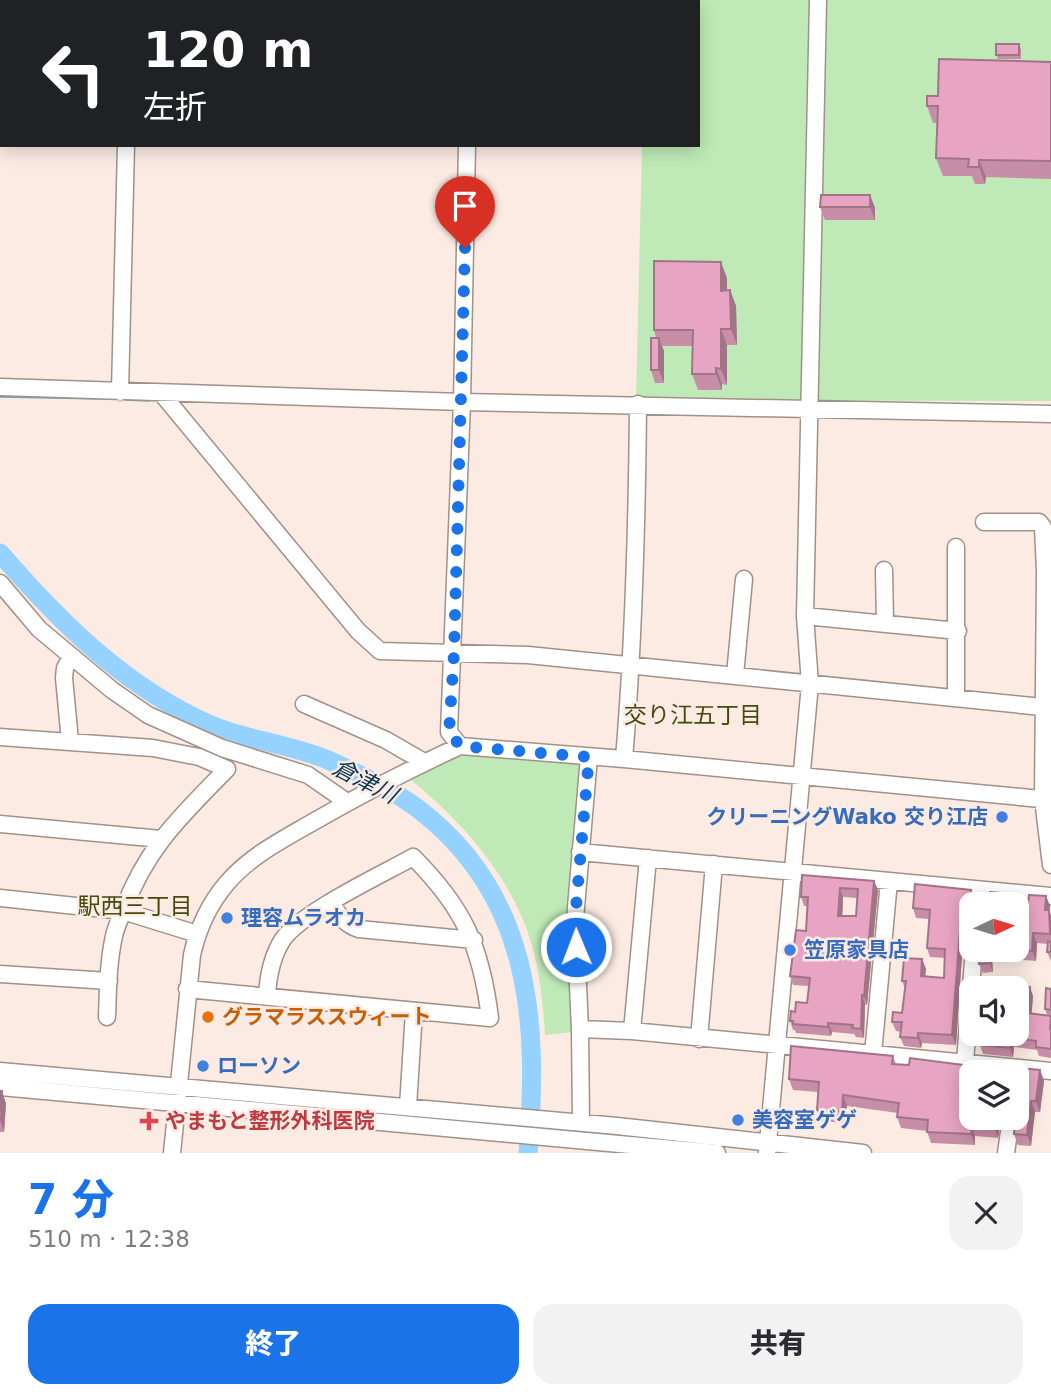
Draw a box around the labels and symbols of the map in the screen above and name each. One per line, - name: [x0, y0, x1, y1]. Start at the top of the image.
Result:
- pin: [435, 176, 495, 248]
- district label: 交り江五丁目: [624, 702, 762, 728]
- water label: 倉津川: [328, 754, 404, 810]
- place label: クリーニングWako 交り江店: [706, 805, 988, 829]
- marker: クリーニングWako 交り江店: [994, 809, 1010, 825]
- north arrow: [959, 892, 1029, 962]
- district label: 駅西三丁目: [78, 893, 193, 919]
- place label: 理容ムラオカ: [241, 906, 366, 930]
- marker: 理容ムラオカ: [219, 910, 235, 926]
- position arrow: [539, 910, 613, 984]
- place label: 笠原家具店: [804, 938, 909, 962]
- marker: 笠原家具店: [782, 942, 798, 958]
- place label: グラマラススウィート: [222, 1005, 432, 1029]
- marker: グラマラススウィート: [200, 1009, 216, 1025]
- place label: ローソン: [217, 1054, 301, 1078]
- marker: ローソン: [195, 1058, 211, 1074]
- place label: 美容室ゲゲ: [752, 1108, 857, 1132]
- place label: やまもと整形外科医院: [165, 1109, 375, 1133]
- marker: やまもと整形外科医院: [139, 1111, 159, 1131]
- marker: 美容室ゲゲ: [730, 1112, 746, 1128]

